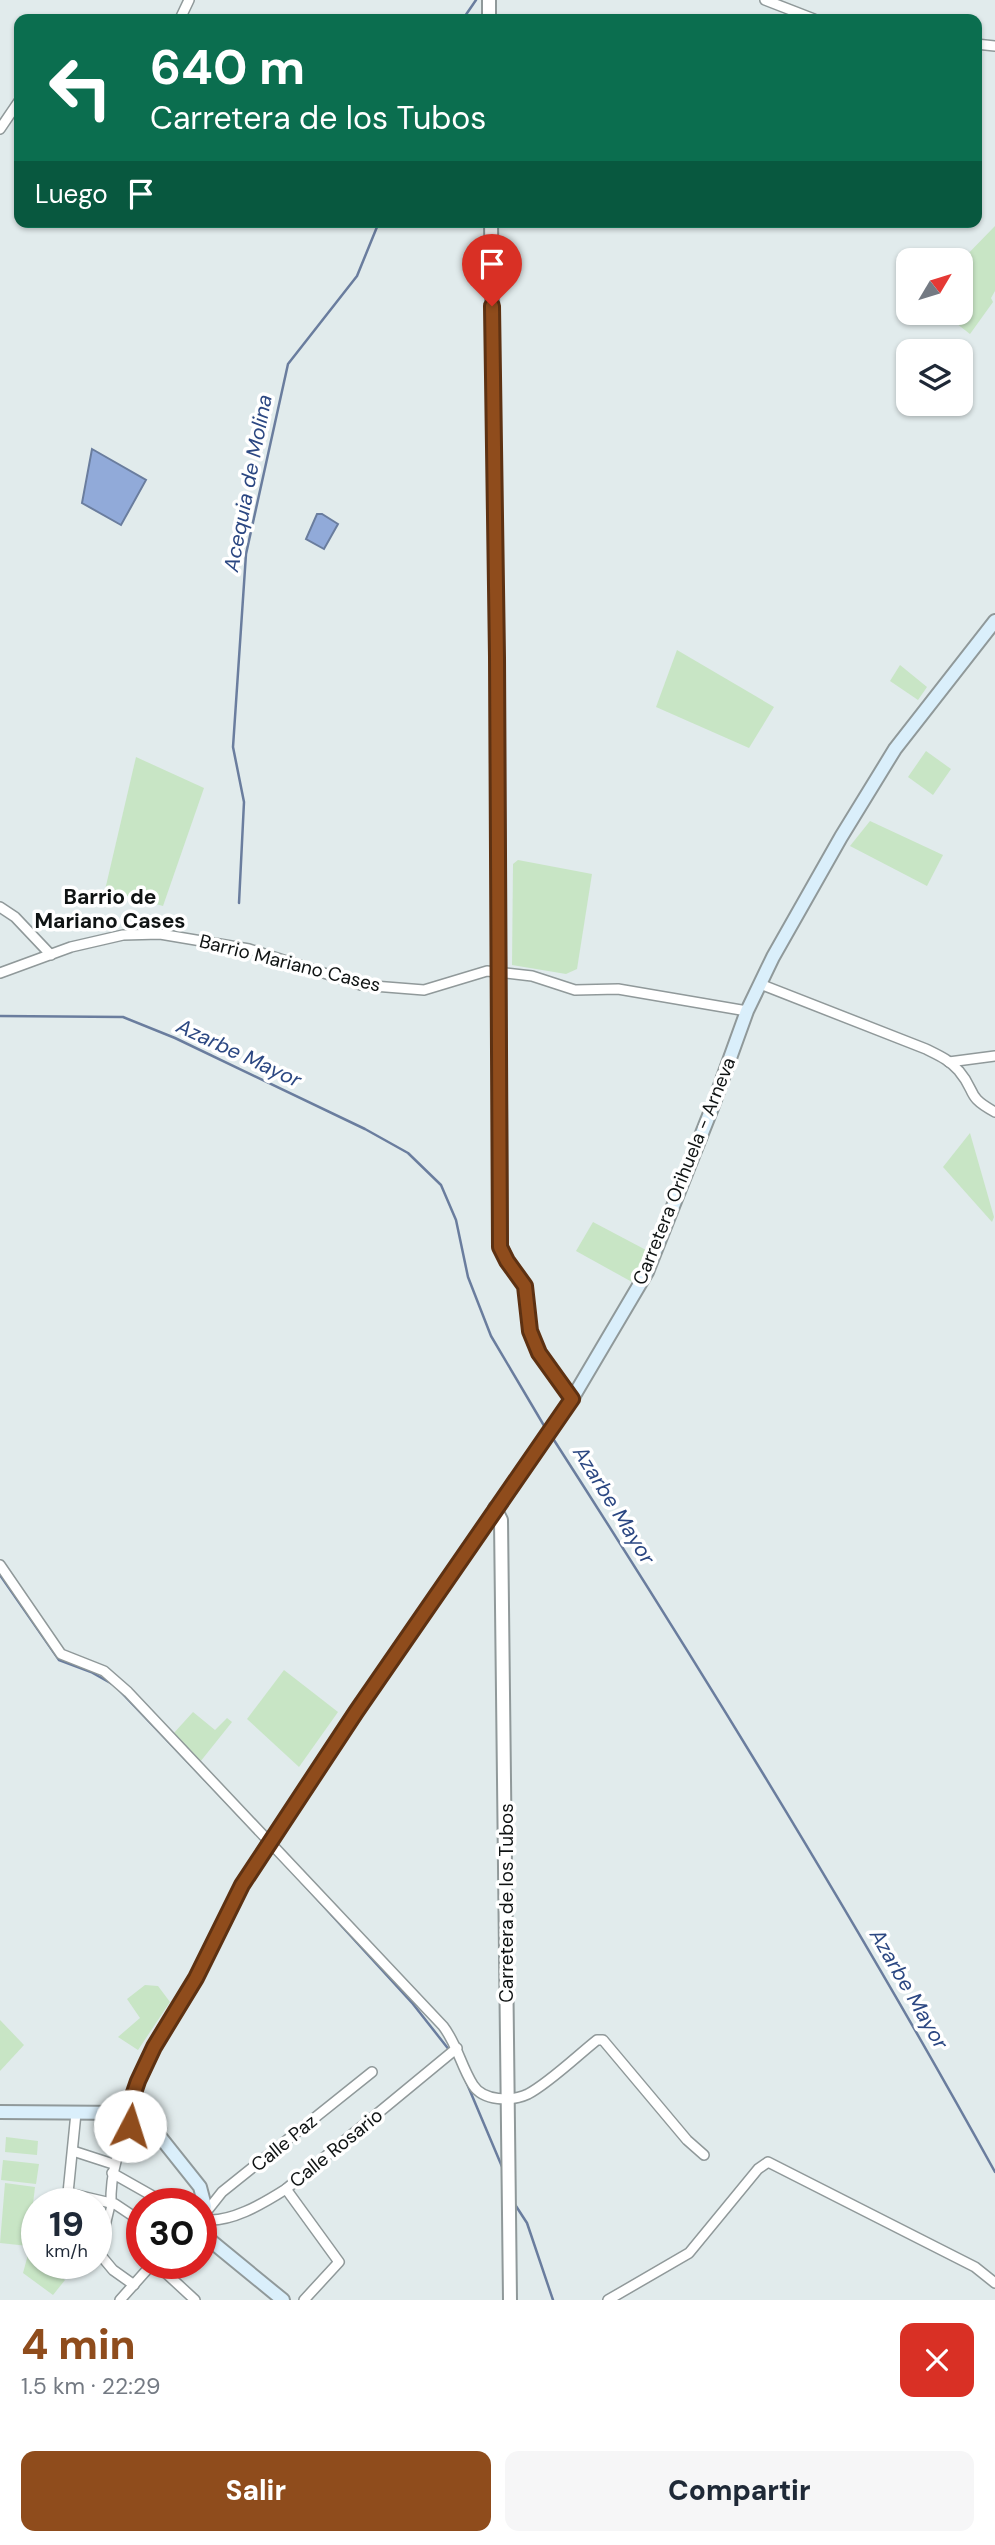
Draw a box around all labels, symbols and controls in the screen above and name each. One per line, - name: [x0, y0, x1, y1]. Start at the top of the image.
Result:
- text: 640 m: [150, 35, 305, 99]
- icon: left: [35, 42, 126, 133]
- text: Carretera de los Tubos: [150, 97, 486, 139]
- icon: arrive: [122, 175, 160, 213]
- text: Luego: [35, 177, 108, 211]
- pin: [462, 234, 522, 306]
- icon: arrive: [473, 245, 511, 283]
- north arrow: [896, 248, 973, 326]
- map controls: [896, 248, 973, 416]
- button: layers: [896, 339, 973, 416]
- water label: Acequia de Molina: [217, 392, 279, 575]
- district label: Barrio de Mariano Cases: [34, 883, 186, 935]
- street label: Barrio Mariano Cases: [197, 928, 383, 998]
- water label: Azarbe Mayor: [171, 1011, 307, 1095]
- street label: Carretera Orihuela - Arneva: [627, 1054, 741, 1288]
- water label: Azarbe Mayor: [566, 1440, 662, 1571]
- street label: Carretera de los Tubos: [494, 1803, 519, 2003]
- water label: Azarbe Mayor: [863, 1923, 955, 2055]
- position arrow: [93, 2089, 167, 2163]
- street label: Calle Rosario: [284, 2103, 388, 2193]
- street label: Calle Paz: [246, 2109, 322, 2177]
- speed limit sign: 30: [126, 2188, 217, 2279]
- text: 19: [49, 2201, 84, 2247]
- text: km/h: [45, 2239, 88, 2263]
- text: 4 min: [21, 2317, 136, 2372]
- button: close: [900, 2323, 974, 2397]
- text: 1.5 km · 22:29: [21, 2371, 160, 2401]
- button: Salir: [21, 2451, 491, 2531]
- button: Compartir: [505, 2451, 974, 2531]

